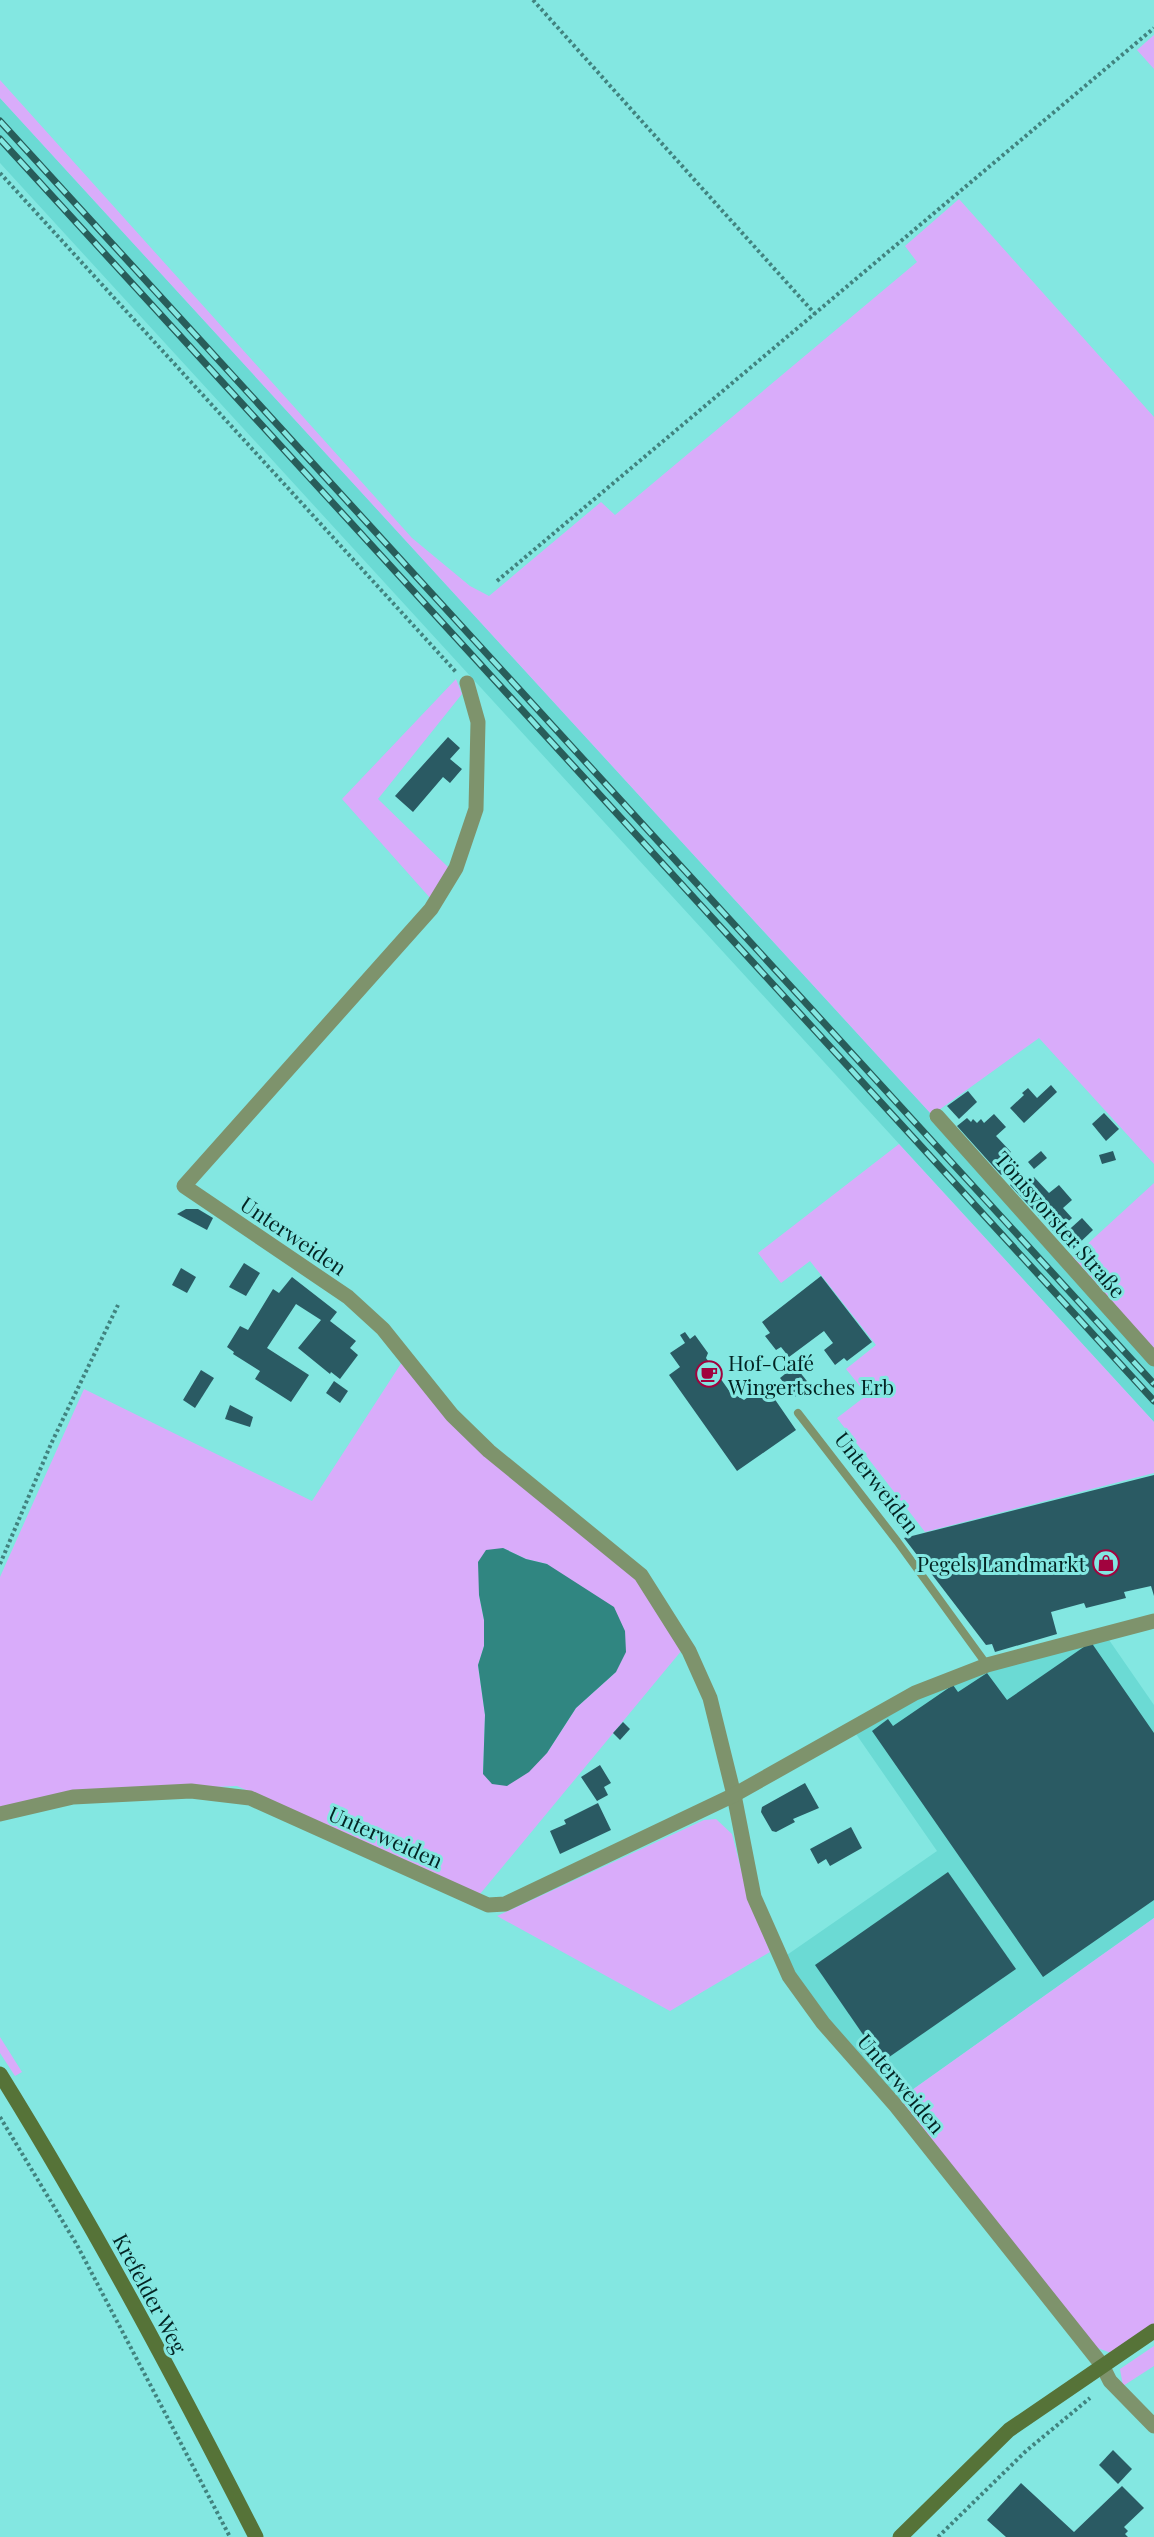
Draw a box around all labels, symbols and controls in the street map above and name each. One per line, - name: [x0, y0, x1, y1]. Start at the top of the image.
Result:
- street label: Tönisvorster Straße: [990, 1145, 1132, 1303]
- street label: Unterweiden: [236, 1189, 353, 1281]
- place label: Hof-Café Wingertsches Erb: [727, 1348, 894, 1400]
- cafe icon: Hof-Café Wingertsches Erb: [694, 1359, 724, 1389]
- street label: Unterweiden: [829, 1425, 927, 1539]
- shop icon: Pegels Landmarkt: [1091, 1548, 1121, 1578]
- place label: Pegels Landmarkt: [917, 1549, 1087, 1577]
- street label: Unterweiden: [325, 1798, 448, 1874]
- street label: Unterweiden: [852, 2027, 952, 2139]
- street label: Krefelder Weg: [108, 2228, 194, 2358]

